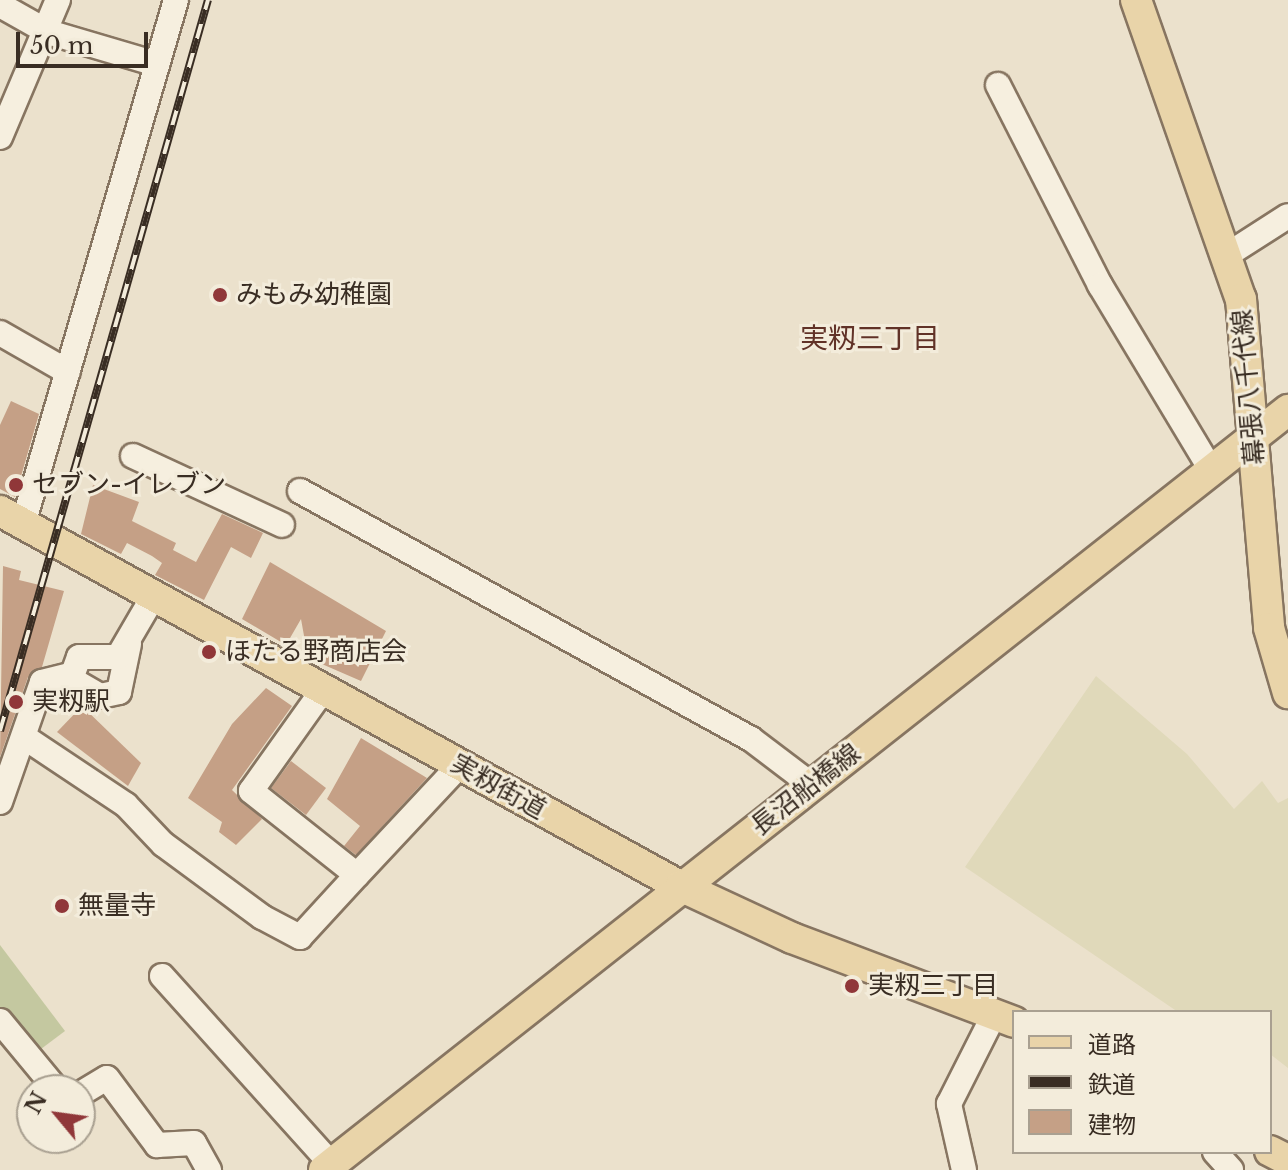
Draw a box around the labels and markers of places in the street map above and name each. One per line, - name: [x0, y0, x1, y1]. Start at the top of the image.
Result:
- place label: みもみ幼稚園: [236, 279, 392, 311]
- marker: みもみ幼稚園: [211, 286, 229, 304]
- place label: セブン-イレブン: [32, 469, 226, 501]
- marker: セブン-イレブン: [7, 476, 25, 494]
- place label: ほたる野商店会: [225, 636, 407, 668]
- marker: ほたる野商店会: [200, 643, 218, 661]
- place label: 実籾駅: [32, 686, 110, 718]
- marker: 実籾駅: [7, 693, 25, 711]
- place label: 無量寺: [78, 890, 156, 922]
- marker: 無量寺: [53, 897, 71, 915]
- place label: 実籾三丁目: [868, 970, 998, 1002]
- marker: 実籾三丁目: [843, 977, 861, 995]

